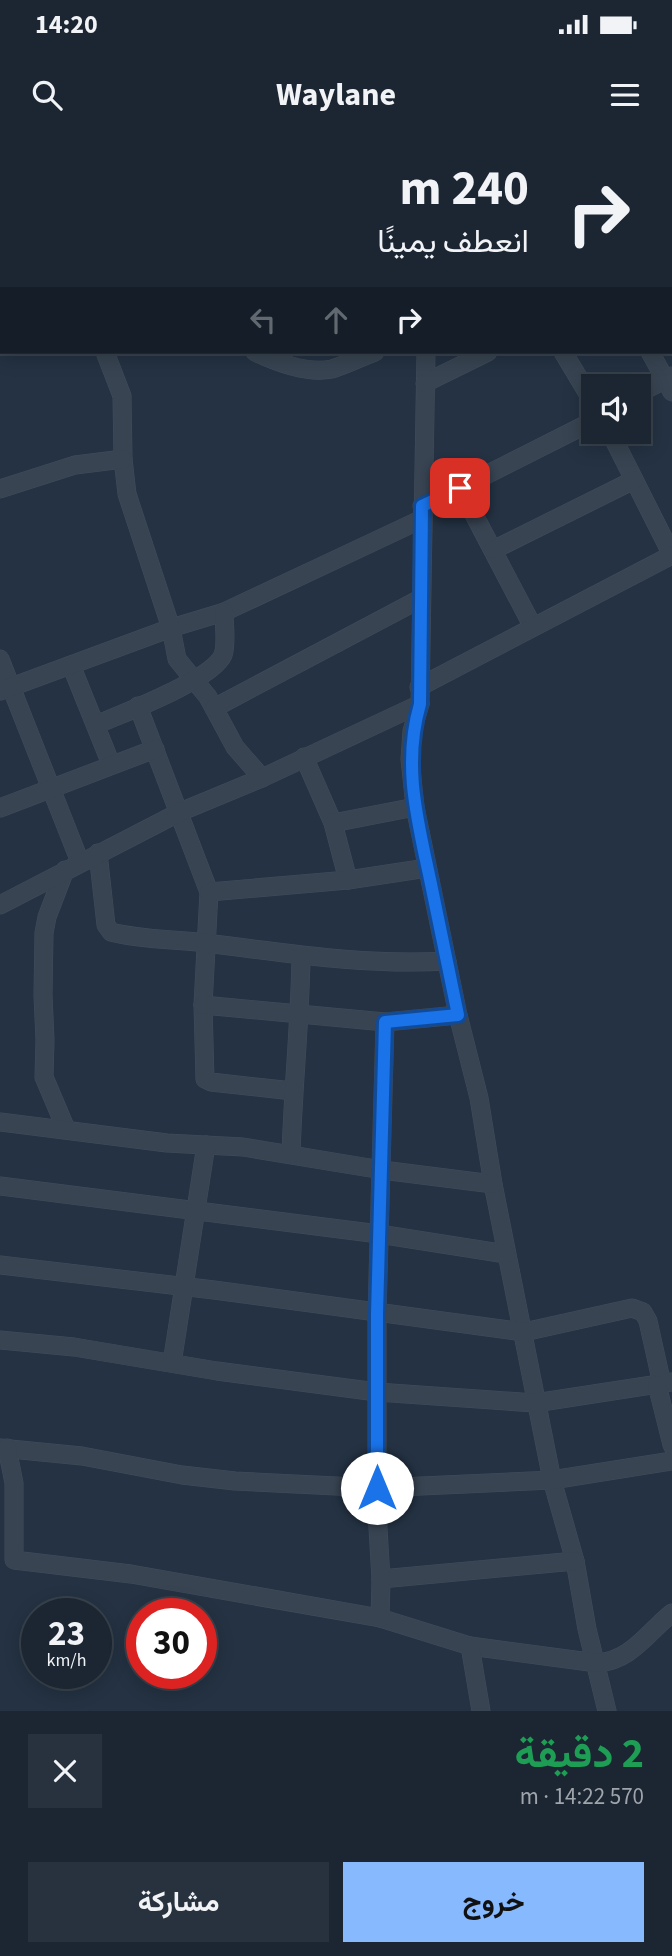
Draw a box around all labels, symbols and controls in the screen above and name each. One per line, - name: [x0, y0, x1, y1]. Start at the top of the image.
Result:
- text: 14:20: [35, 6, 98, 43]
- text: Waylane: [276, 72, 396, 118]
- icon: search: [28, 76, 66, 114]
- icon: menu: [606, 76, 644, 114]
- text: 240 m: [400, 154, 529, 224]
- icon: right: [553, 168, 644, 259]
- text: انعطف يمينًا: [377, 219, 529, 265]
- icon: left: [244, 301, 282, 339]
- icon: ahead: [317, 301, 355, 339]
- icon: right: [390, 301, 428, 339]
- map controls: [581, 374, 651, 444]
- button: sound: [581, 374, 651, 444]
- pin: [430, 458, 490, 518]
- icon: arrive: [441, 469, 479, 507]
- position arrow: [340, 1451, 414, 1525]
- speed limit sign: 30: [126, 1598, 217, 1689]
- text: 23: [48, 1609, 85, 1659]
- text: km/h: [47, 1648, 86, 1673]
- text: 2 دقيقة: [514, 1724, 644, 1784]
- button: close: [28, 1734, 102, 1808]
- text: 570 m · 14:22: [520, 1780, 644, 1813]
- button: مشاركة: [28, 1862, 329, 1942]
- button: خروج: [343, 1862, 644, 1942]

